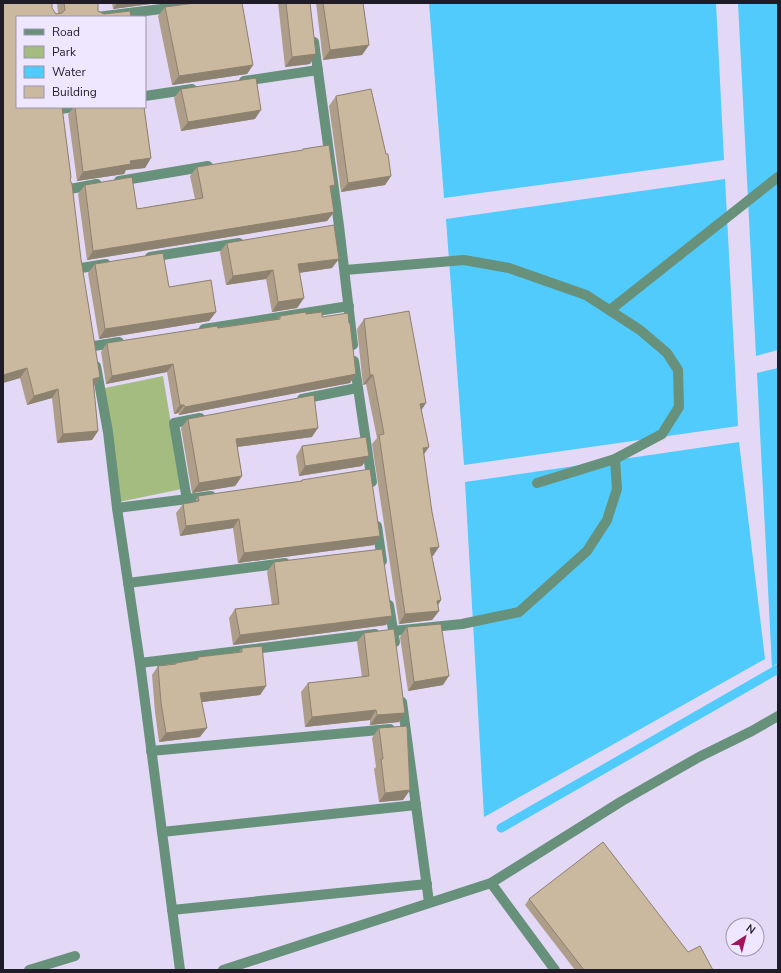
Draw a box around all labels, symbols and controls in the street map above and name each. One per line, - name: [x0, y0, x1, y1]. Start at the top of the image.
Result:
- legend: [16, 16, 146, 108]
- text: Road: [52, 24, 80, 40]
- text: Park: [52, 44, 77, 60]
- text: Water: [52, 64, 86, 80]
- text: Building: [52, 84, 97, 100]
- north arrow: [725, 917, 765, 957]
- text: N: [743, 921, 758, 938]

